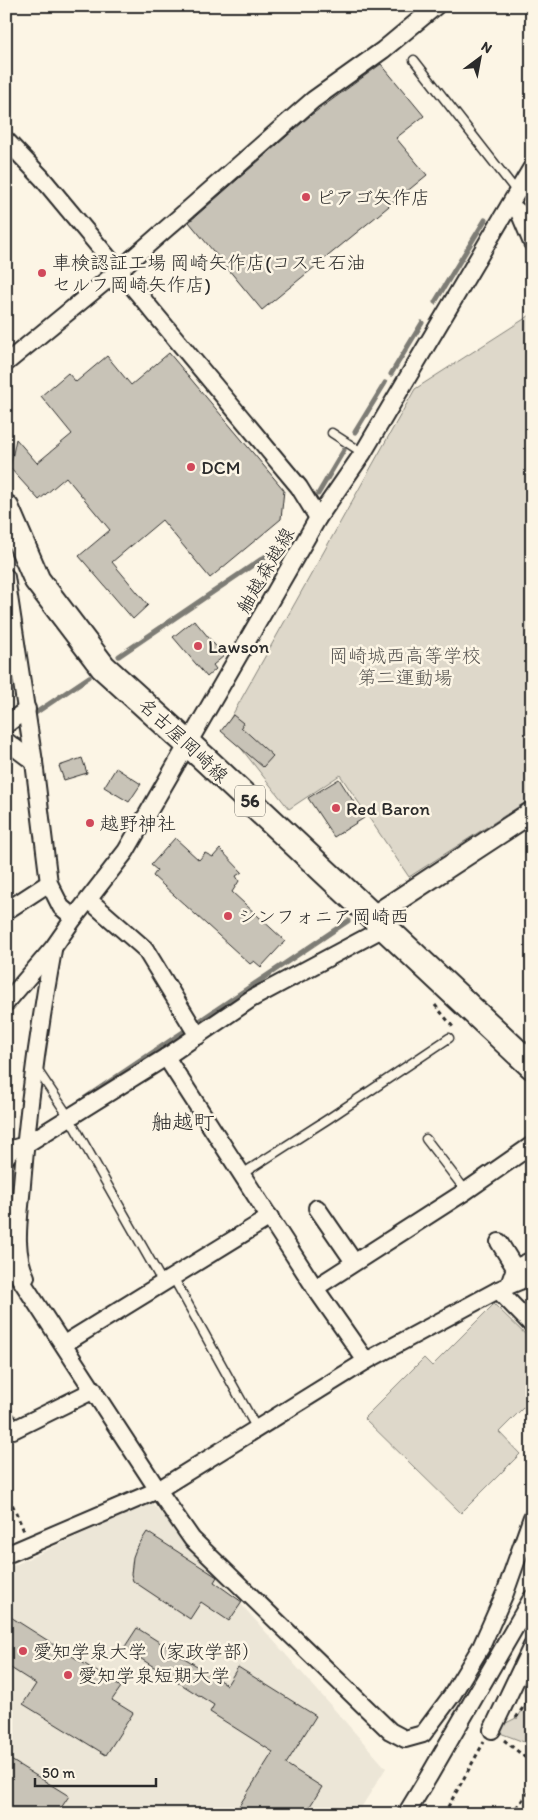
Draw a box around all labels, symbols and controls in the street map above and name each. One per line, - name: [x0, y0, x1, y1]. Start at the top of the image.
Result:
- north arrow: [456, 32, 506, 82]
- text: N: [478, 38, 495, 57]
- place label: ピアゴ矢作店: [316, 186, 430, 209]
- marker: ピアゴ矢作店: [300, 191, 312, 203]
- place label: 車検認証工場 岡崎矢作店(コスモ石油 セルフ岡崎矢作店): [52, 251, 366, 296]
- marker: 車検認証工場 岡崎矢作店(コスモ石油 セルフ岡崎矢作店): [36, 267, 48, 279]
- place label: DCM: [201, 456, 241, 479]
- marker: DCM: [185, 461, 197, 473]
- street label: 舳越森越線: [232, 523, 299, 617]
- place label: Lawson: [208, 635, 270, 658]
- marker: Lawson: [192, 640, 204, 652]
- park label: 岡崎城西高等学校 第二運動場: [329, 644, 481, 689]
- street label: 名古屋岡崎線: [134, 693, 233, 788]
- road number: 56: [235, 786, 265, 816]
- place label: Red Baron: [346, 797, 430, 820]
- marker: Red Baron: [330, 802, 342, 814]
- place label: 越野神社: [100, 812, 176, 835]
- marker: 越野神社: [84, 817, 96, 829]
- place label: シンフォニア岡崎西: [238, 905, 409, 928]
- marker: シンフォニア岡崎西: [222, 910, 234, 922]
- district label: 舳越町: [152, 1109, 215, 1134]
- place label: 愛知学泉大学（家政学部）: [33, 1640, 261, 1663]
- marker: 愛知学泉大学（家政学部）: [17, 1645, 29, 1657]
- place label: 愛知学泉短期大学: [78, 1664, 230, 1687]
- marker: 愛知学泉短期大学: [62, 1669, 74, 1681]
- scale bar: [35, 1755, 156, 1787]
- text: 50 m: [42, 1764, 75, 1782]

